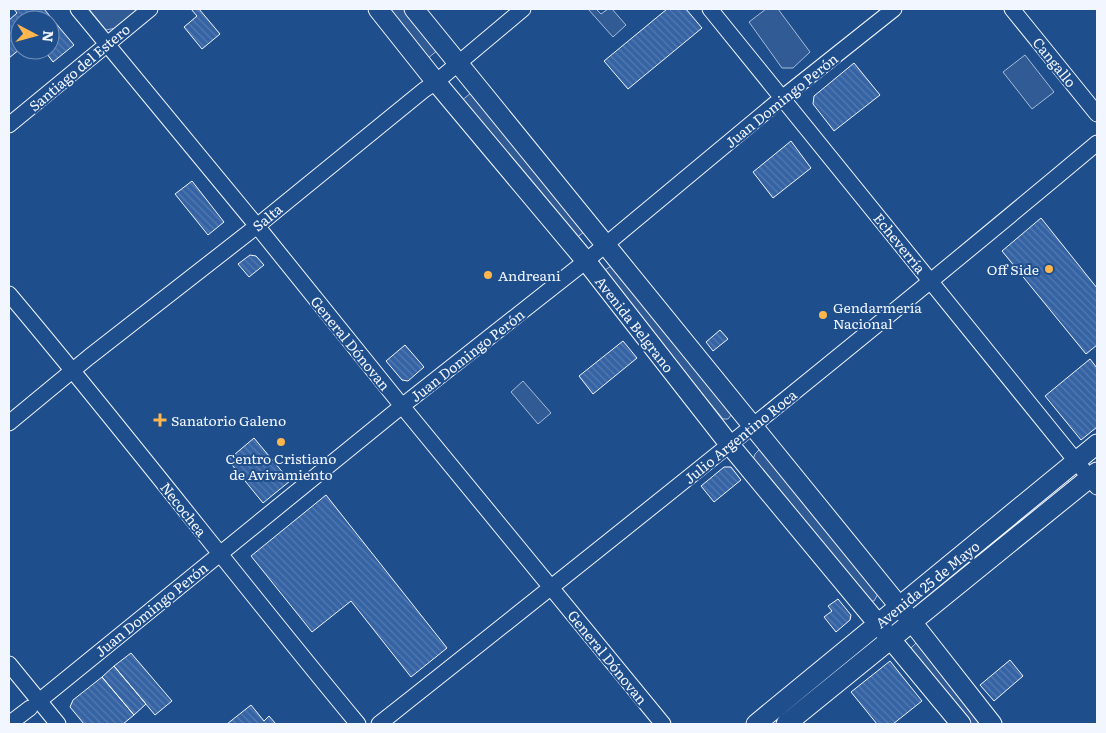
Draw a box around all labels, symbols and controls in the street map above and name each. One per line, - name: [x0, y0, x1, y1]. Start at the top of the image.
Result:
- north arrow: [10, 10, 60, 60]
- street label: Santiago del Estero: [24, 19, 134, 115]
- text: N: [38, 30, 59, 44]
- street label: Cangallo: [1029, 33, 1081, 91]
- street label: Juan Domingo Perón: [720, 48, 842, 152]
- street label: Salta: [248, 198, 287, 235]
- street label: Echeverría: [869, 209, 931, 278]
- place label: Off Side: [987, 259, 1039, 279]
- marker: Off Side: [1043, 263, 1055, 275]
- place label: Andreani: [498, 265, 561, 285]
- marker: Andreani: [482, 269, 494, 281]
- street label: Avenida Belgrano: [591, 272, 679, 376]
- street label: General Dónovan: [307, 292, 395, 394]
- place label: Gendarmería Nacional: [833, 297, 922, 333]
- street label: Juan Domingo Perón: [406, 304, 528, 406]
- marker: Gendarmería Nacional: [817, 309, 829, 321]
- street label: Julio Argentino Roca: [679, 384, 801, 488]
- place label: Sanatorio Galeno: [171, 410, 286, 430]
- marker: Sanatorio Galeno: [153, 413, 167, 427]
- marker: Centro Cristiano de Avivamiento: [275, 436, 287, 448]
- place label: Centro Cristiano de Avivamiento: [226, 448, 336, 484]
- street label: Necochea: [156, 478, 212, 541]
- street label: Avenida 25 de Mayo: [871, 536, 983, 632]
- street label: Juan Domingo Perón: [90, 557, 212, 661]
- street label: General Dónovan: [564, 606, 652, 708]

